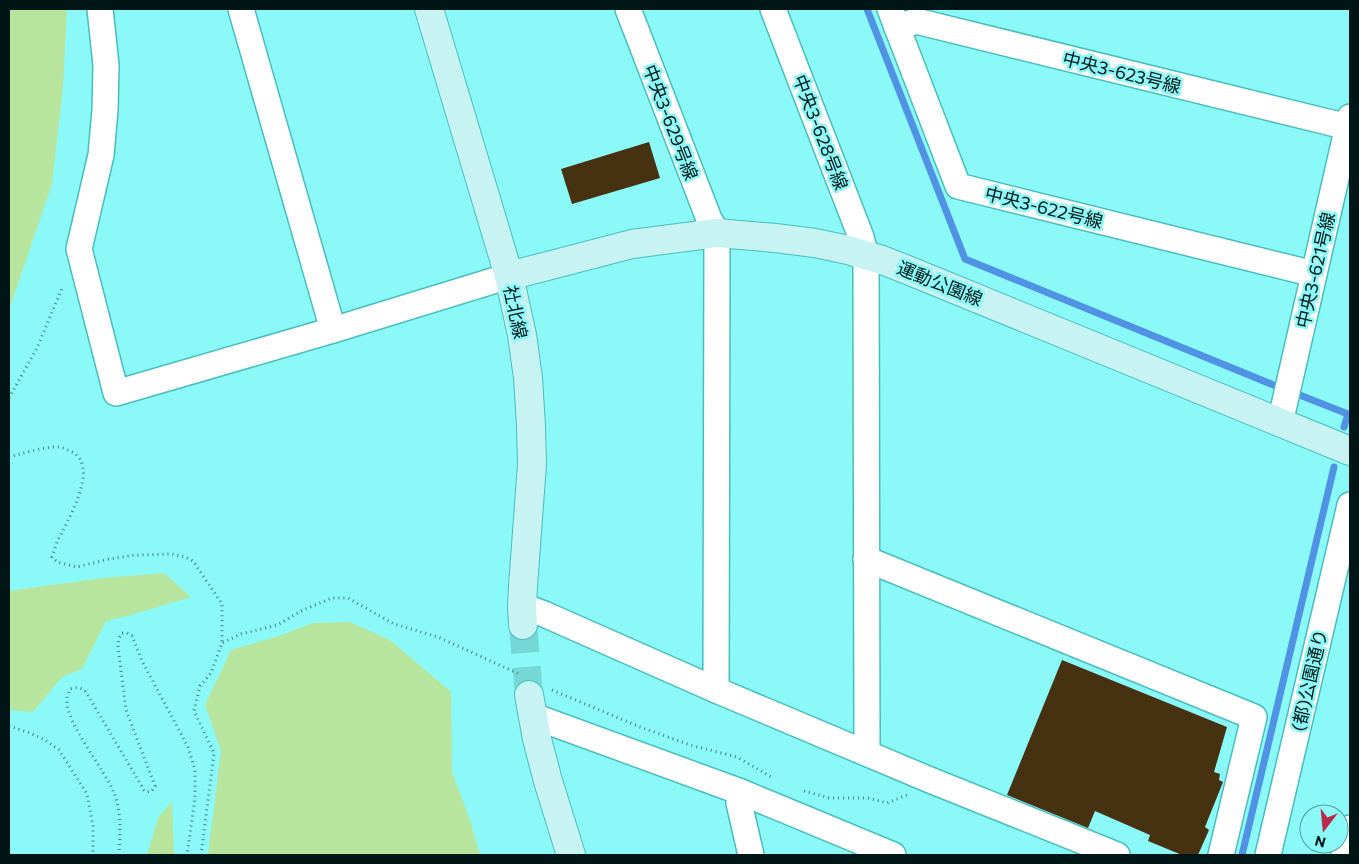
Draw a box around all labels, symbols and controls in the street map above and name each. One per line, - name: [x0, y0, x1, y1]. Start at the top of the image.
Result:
- street label: 中央3-623号線: [1061, 47, 1183, 97]
- street label: 中央3-629号線: [639, 61, 703, 183]
- street label: 中央3-628号線: [789, 71, 853, 193]
- street label: 中央3-622号線: [983, 182, 1105, 232]
- street label: 中央3-621号線: [1291, 210, 1339, 330]
- street label: 運動公園線: [894, 256, 986, 310]
- street label: 社北線: [500, 283, 532, 341]
- street label: (都)公園通り: [1287, 627, 1331, 733]
- north arrow: [1299, 804, 1349, 854]
- text: N: [1313, 832, 1328, 852]

